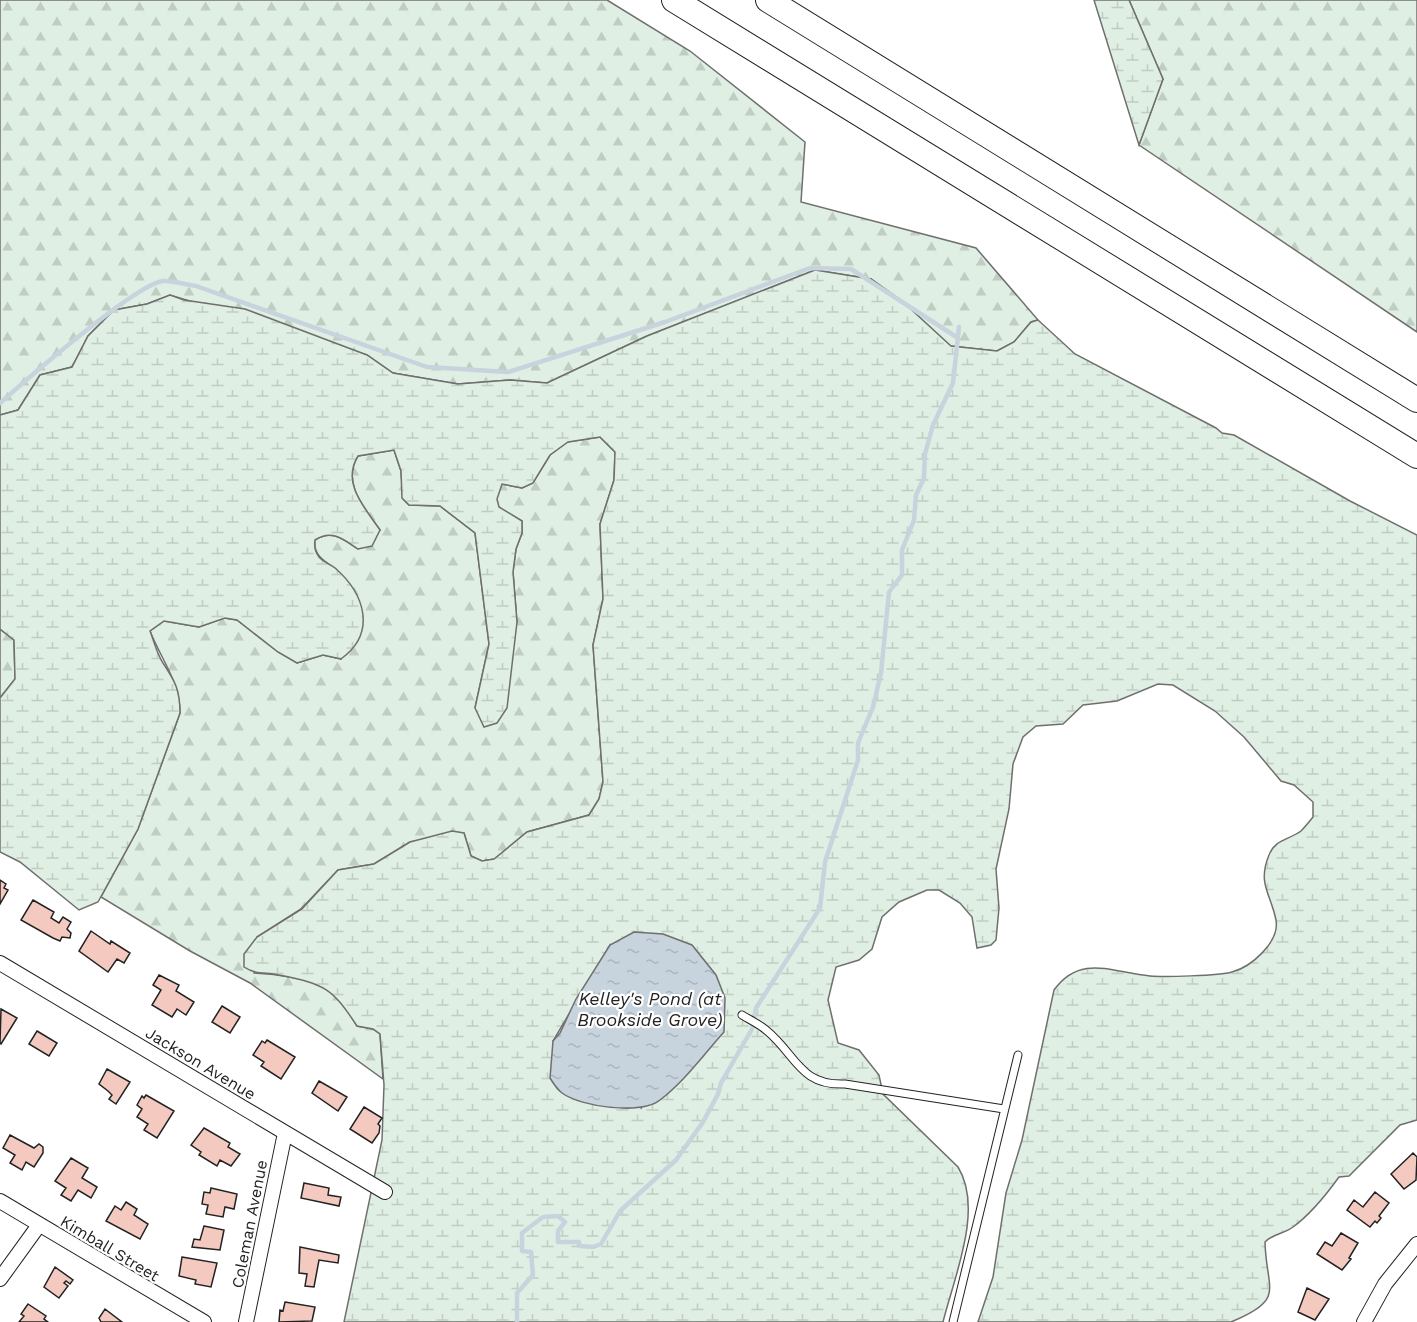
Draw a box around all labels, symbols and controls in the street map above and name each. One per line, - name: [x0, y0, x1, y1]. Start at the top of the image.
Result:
- water label: Kelley's Pond (at Brookside Grove): [577, 988, 723, 1030]
- street label: Jackson Avenue: [142, 1023, 259, 1104]
- street label: Coleman Avenue: [228, 1158, 271, 1290]
- street label: Kimball Street: [57, 1211, 163, 1286]

